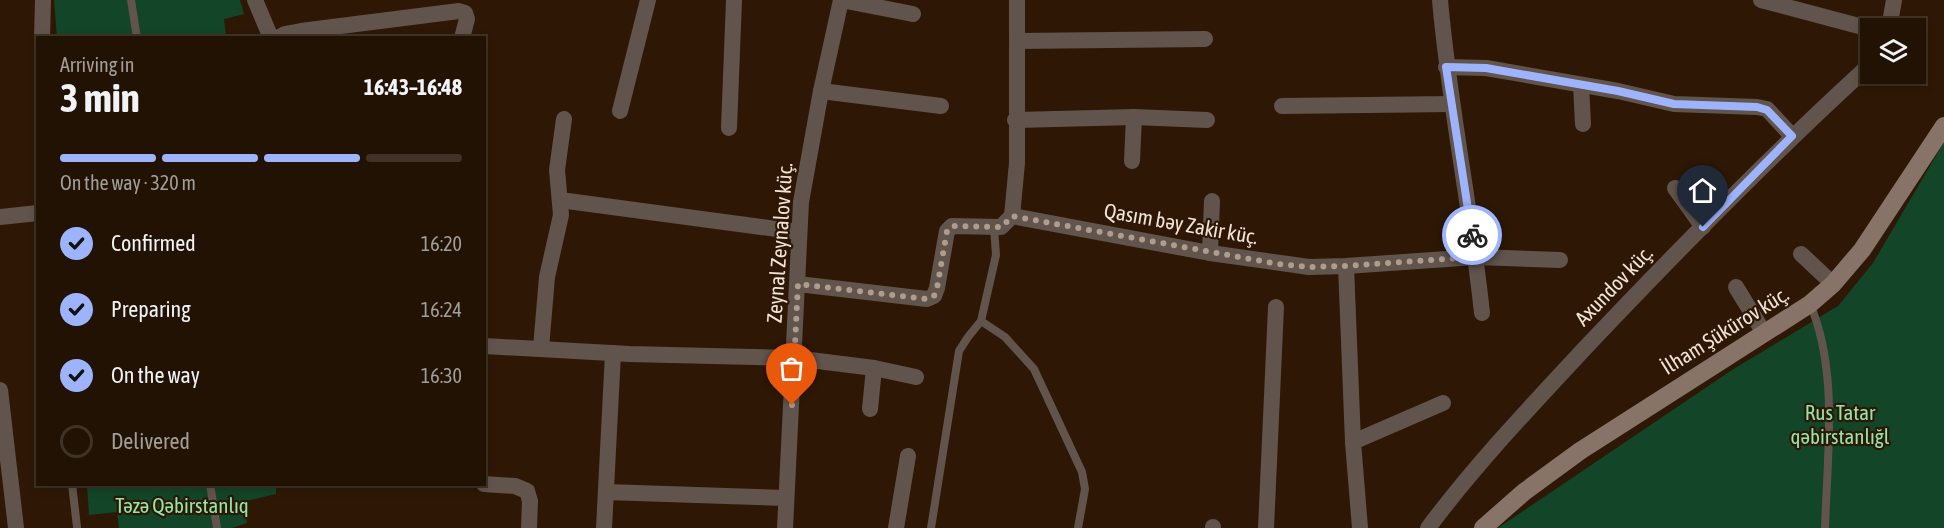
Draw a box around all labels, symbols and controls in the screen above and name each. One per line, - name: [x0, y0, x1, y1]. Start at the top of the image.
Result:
- map controls: [1860, 18, 1926, 84]
- button: layers: [1860, 18, 1926, 84]
- text: Arriving in: [60, 53, 134, 76]
- text: 16:43–16:48: [364, 74, 462, 100]
- text: 3 min: [60, 76, 140, 120]
- street label: Zeynal Zeynalov küç.: [761, 162, 797, 324]
- pin: [1677, 165, 1728, 227]
- text: On the way · 320 m: [60, 171, 196, 194]
- icon: home: [1686, 174, 1719, 207]
- street label: Qasım bəy Zakir küç.: [1102, 198, 1260, 248]
- courier: [1442, 205, 1502, 265]
- icon: bike: [1456, 219, 1489, 252]
- icon: check: [60, 227, 93, 260]
- text: Confirmed: [111, 230, 196, 256]
- text: 16:20: [421, 232, 462, 255]
- street label: Axundov küç.: [1570, 241, 1657, 330]
- street label: İlham Şükürov küç.: [1656, 281, 1793, 379]
- icon: check: [60, 293, 93, 326]
- text: Preparing: [111, 296, 191, 322]
- text: 16:24: [421, 298, 462, 321]
- pin: [766, 343, 817, 405]
- icon: bag: [775, 352, 808, 385]
- icon: check: [60, 359, 93, 392]
- text: On the way: [111, 362, 200, 388]
- text: 16:30: [421, 364, 462, 387]
- park label: Rus Tatar qəbirstanlığl: [1791, 400, 1890, 448]
- text: Delivered: [111, 428, 190, 454]
- park label: Təzə Qəbirstanlıq: [115, 493, 249, 517]

